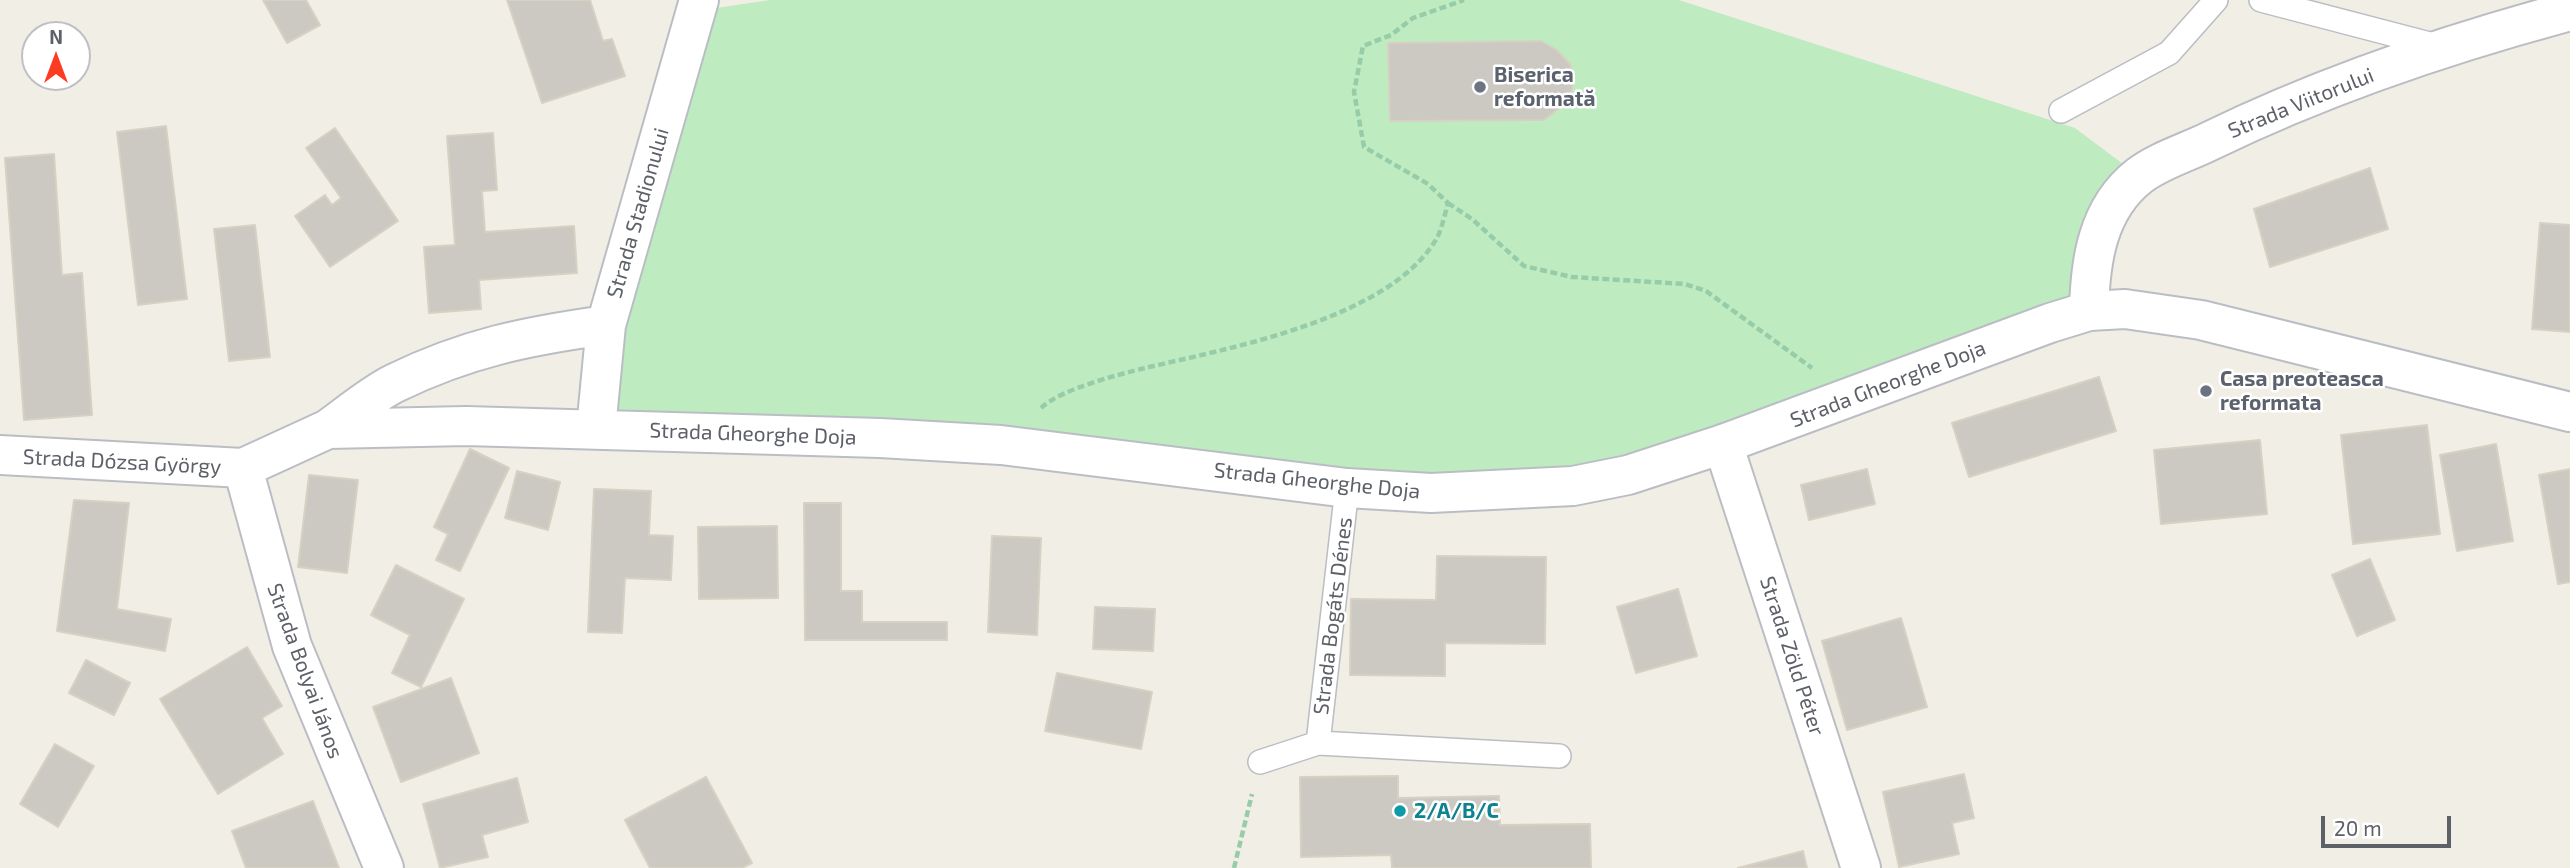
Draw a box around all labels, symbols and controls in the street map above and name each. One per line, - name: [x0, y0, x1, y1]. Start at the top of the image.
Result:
- north arrow: [21, 21, 91, 91]
- text: N: [49, 25, 63, 48]
- place label: Biserica reformată: [1494, 62, 1595, 112]
- street label: Strada Viitorului: [2225, 62, 2377, 144]
- marker: Biserica reformată: [1472, 79, 1488, 95]
- street label: Strada Stadionului: [602, 125, 674, 301]
- street label: Strada Gheorghe Doja: [1787, 335, 1989, 433]
- place label: Casa preoteasca reformata: [2220, 366, 2384, 416]
- marker: Casa preoteasca reformata: [2198, 383, 2214, 399]
- street label: Strada Gheorghe Doja: [649, 418, 857, 450]
- street label: Strada Dózsa György: [22, 444, 222, 480]
- street label: Strada Gheorghe Doja: [1213, 458, 1421, 504]
- street label: Strada Bogáts Dénes: [1308, 516, 1358, 716]
- street label: Strada Zöld Péter: [1754, 573, 1830, 739]
- street label: Strada Bolyai János: [262, 580, 348, 762]
- place label: 2/A/B/C: [1414, 798, 1499, 824]
- scale bar: [2325, 802, 2454, 846]
- marker: 2/A/B/C: [1392, 803, 1408, 819]
- text: 20 m: [2334, 815, 2382, 840]

